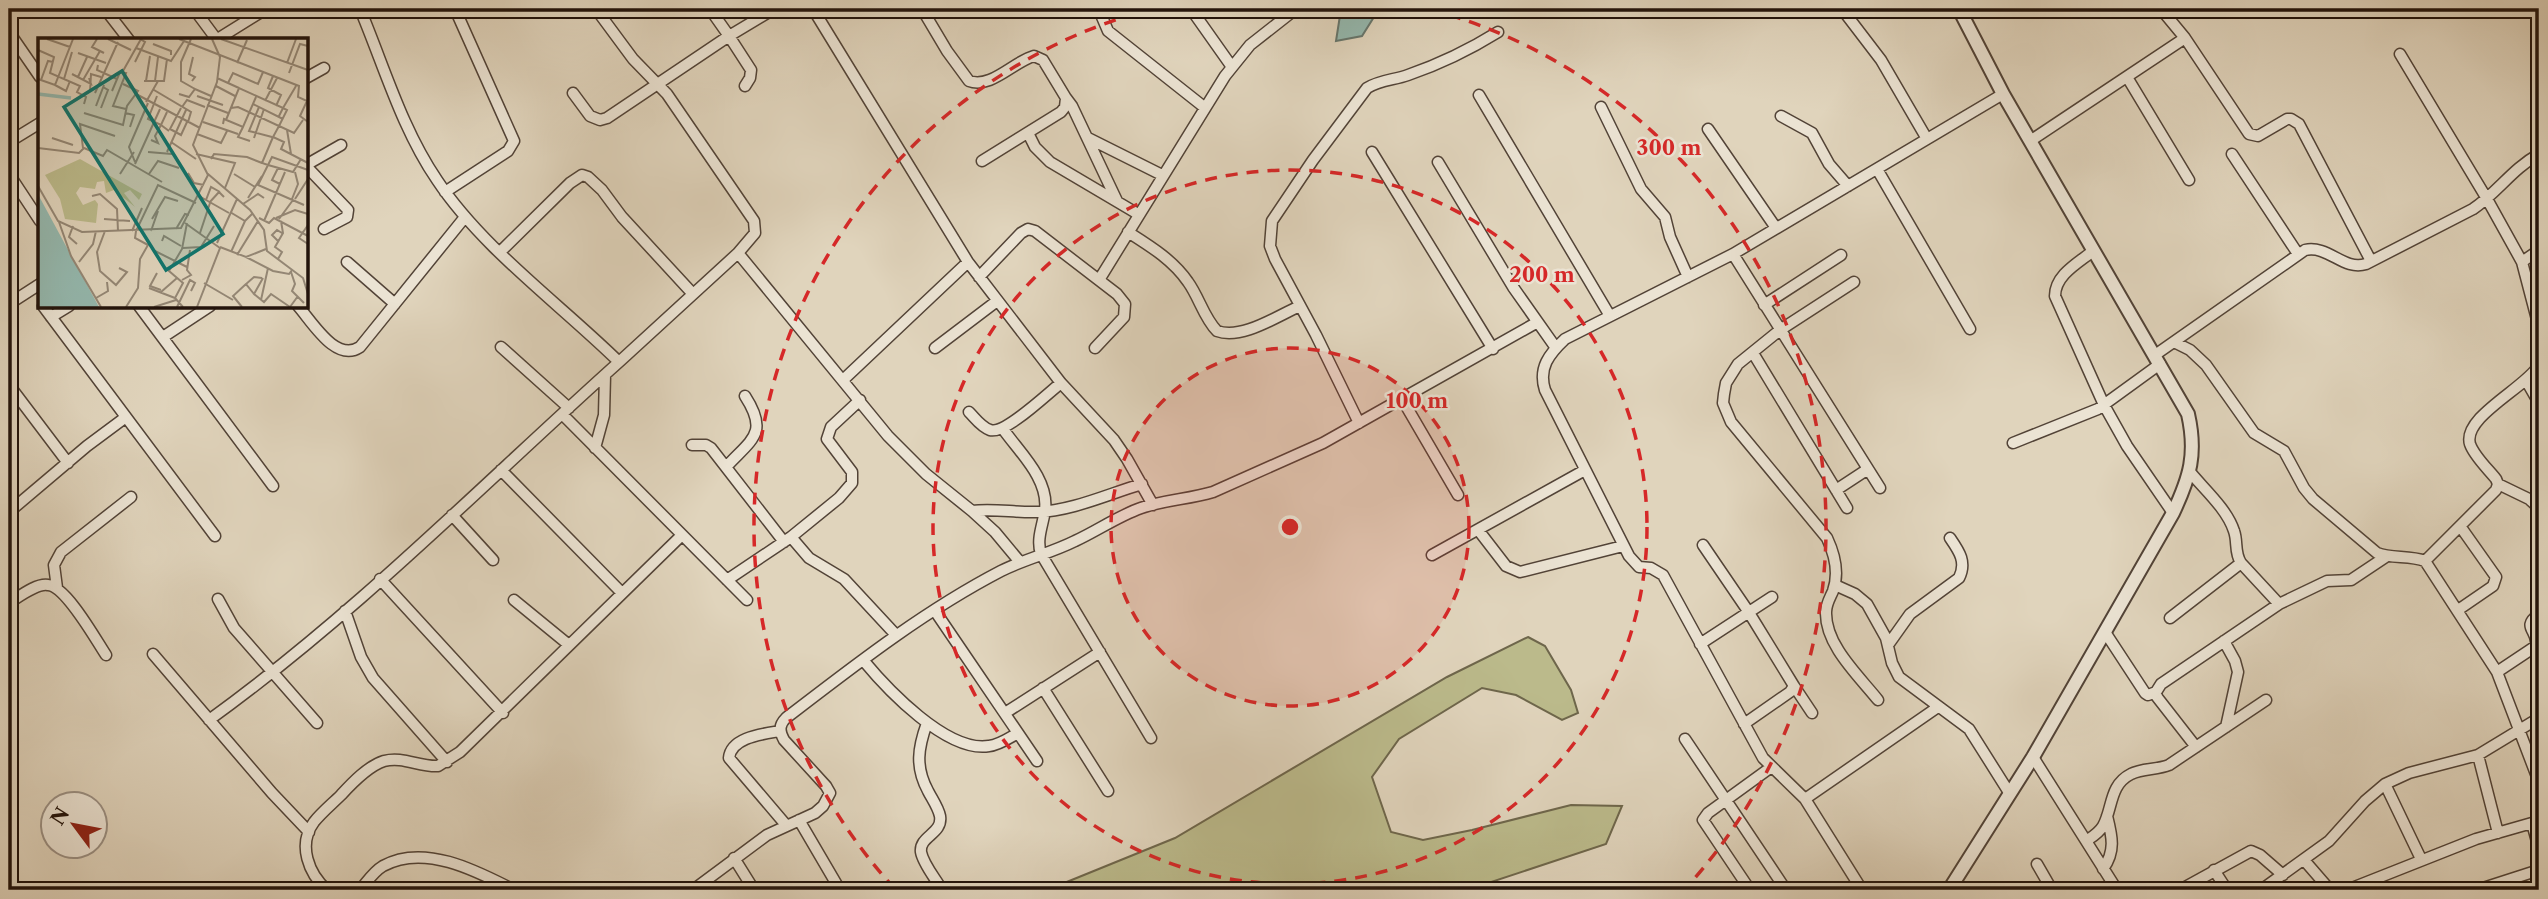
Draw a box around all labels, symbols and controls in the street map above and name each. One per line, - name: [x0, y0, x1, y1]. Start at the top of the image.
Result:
- inset map: [38, 38, 308, 308]
- text: 300 m: [1637, 135, 1701, 160]
- text: 200 m: [1509, 262, 1575, 287]
- text: 100 m: [1386, 388, 1448, 413]
- centre of rings: [1278, 515, 1302, 539]
- north arrow: [38, 790, 108, 860]
- text: N: [46, 803, 74, 829]

